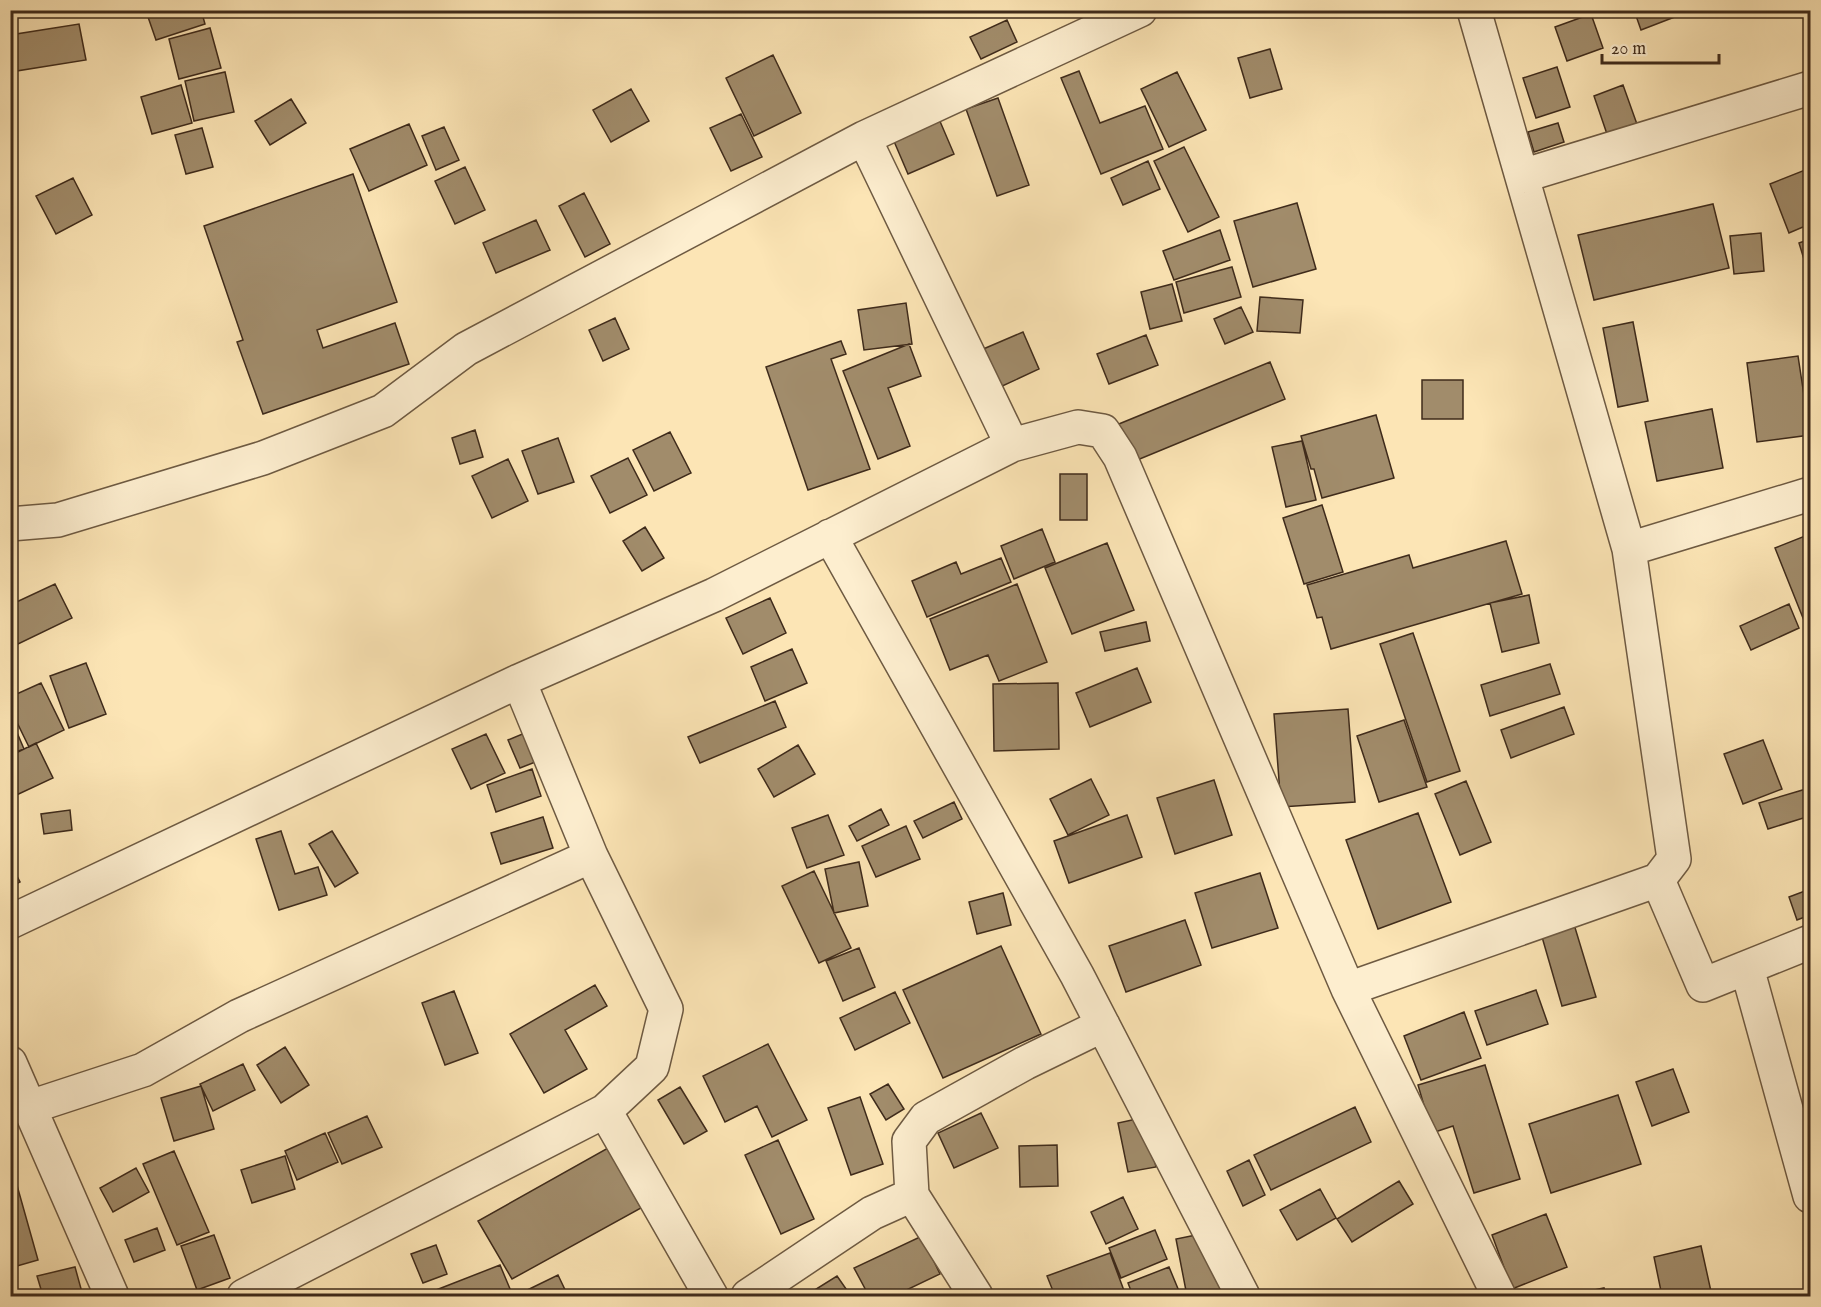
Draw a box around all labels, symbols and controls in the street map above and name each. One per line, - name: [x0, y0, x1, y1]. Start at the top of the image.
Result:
- scale bar: [1602, 27, 1719, 65]
- text: 20 m: [1611, 38, 1646, 61]

